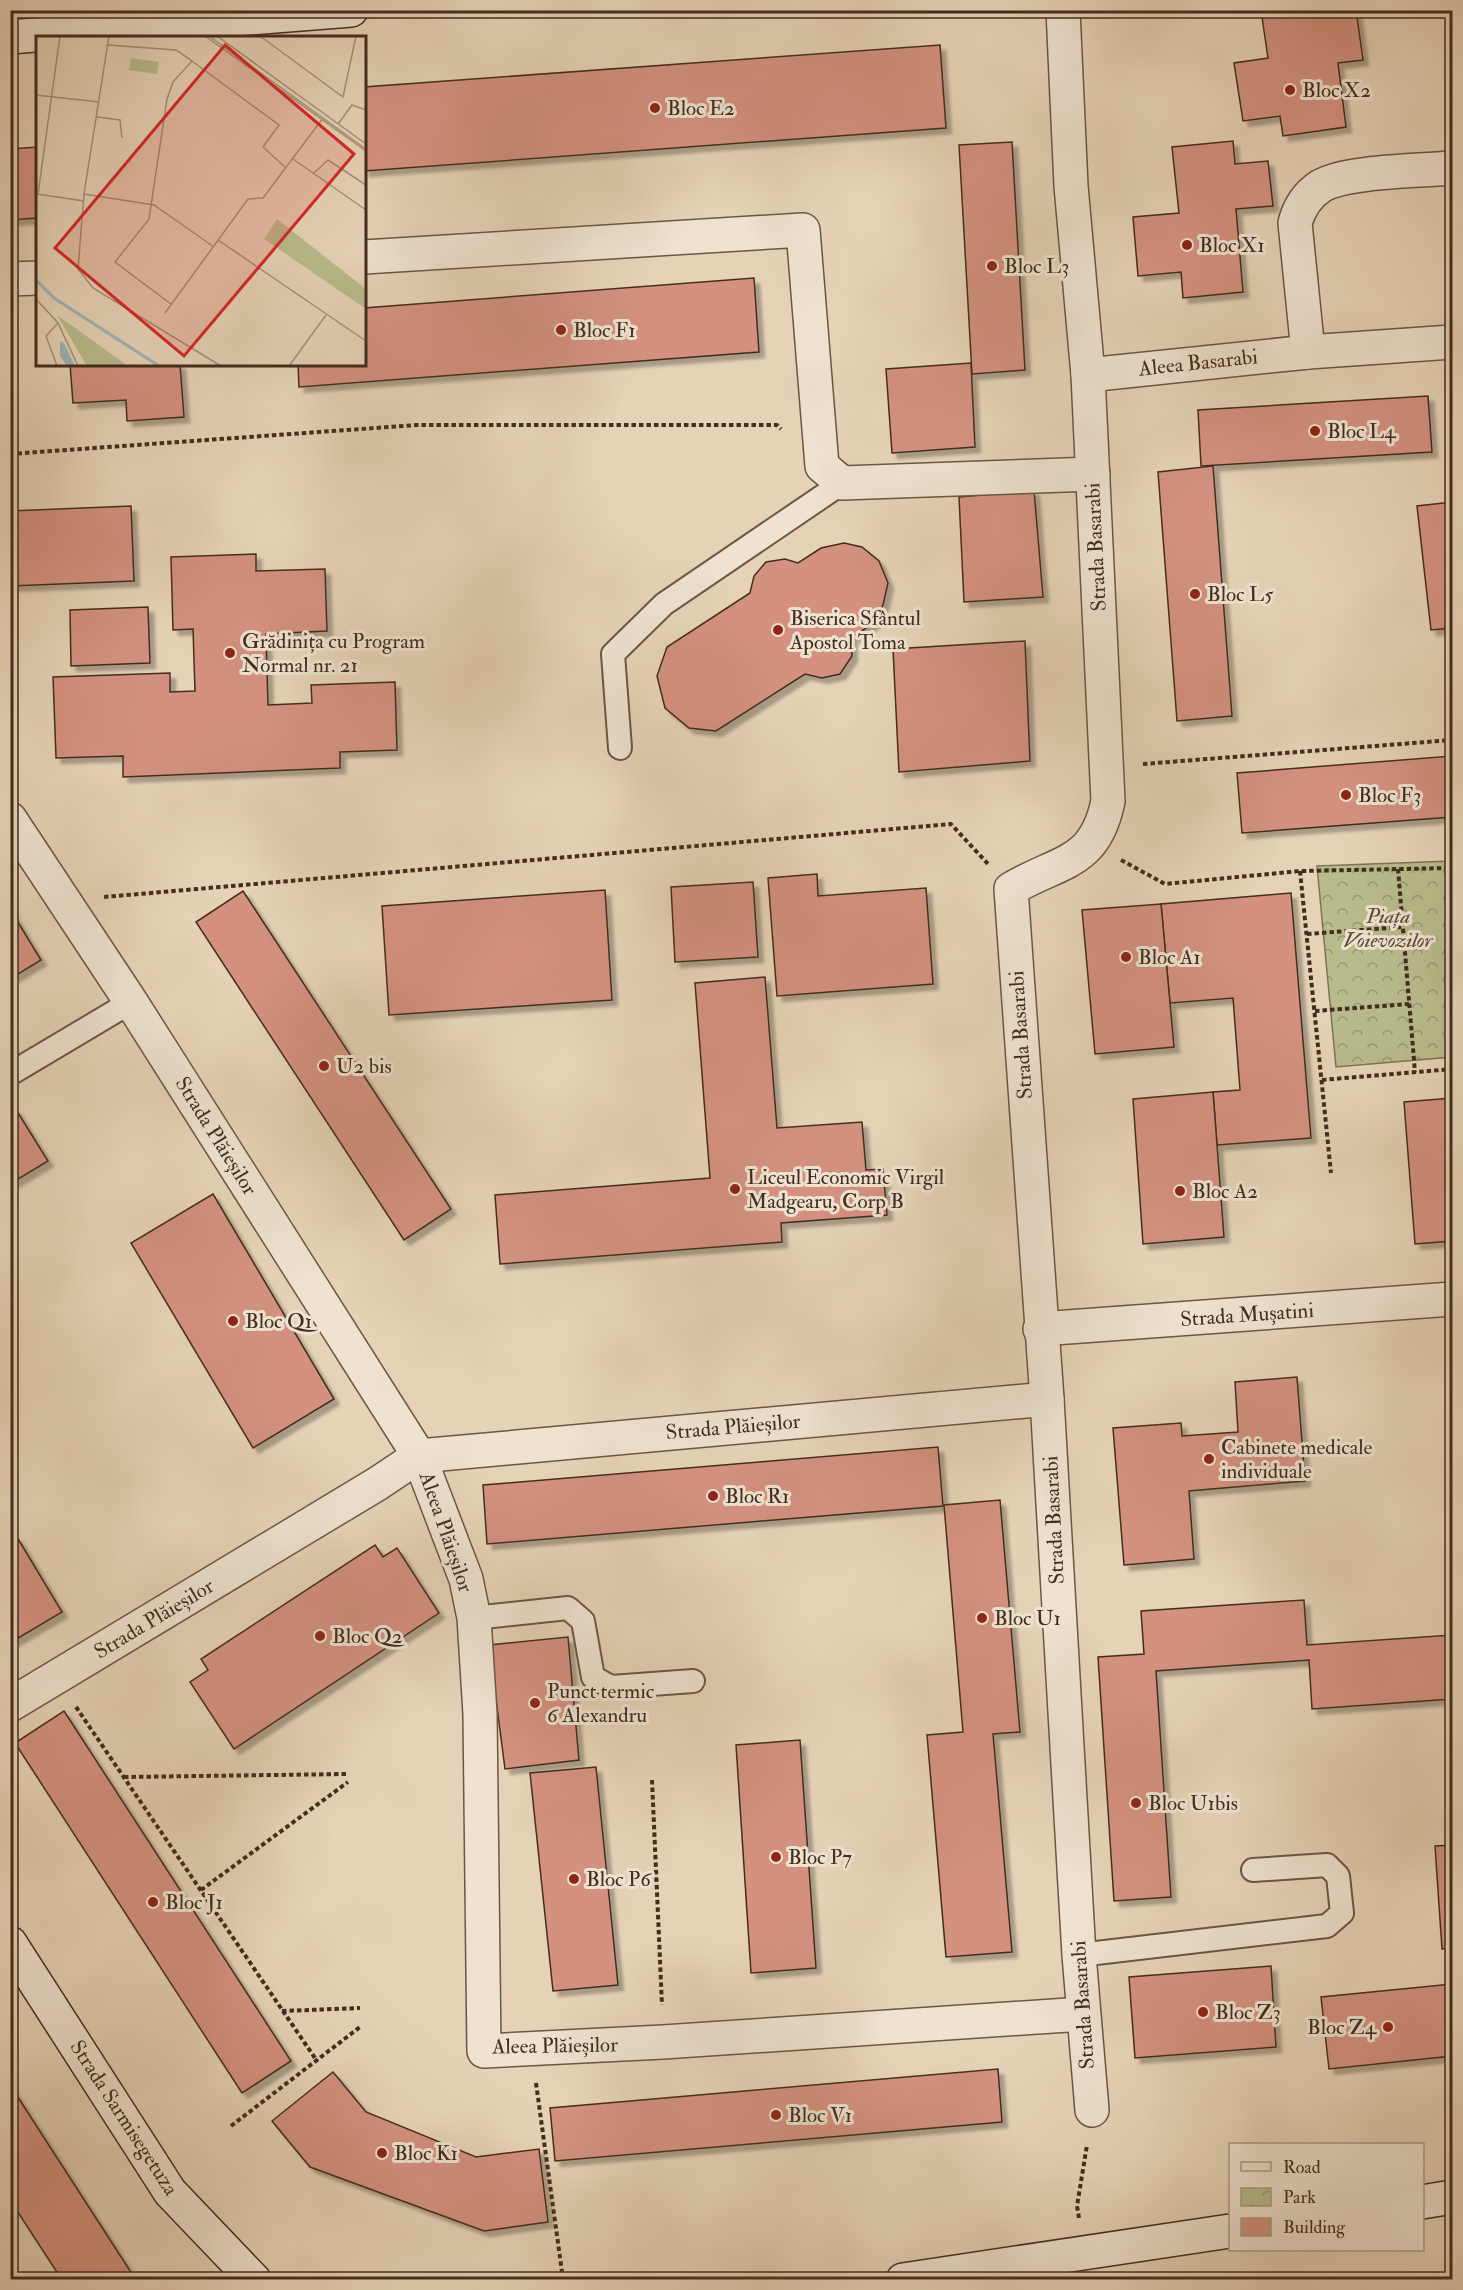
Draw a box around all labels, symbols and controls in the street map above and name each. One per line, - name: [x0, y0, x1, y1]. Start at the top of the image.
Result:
- inset map: [36, 36, 366, 366]
- place label: Bloc X2: [1302, 77, 1371, 104]
- marker: Bloc X2: [1283, 83, 1297, 97]
- place label: Bloc E2: [667, 95, 735, 122]
- marker: Bloc E2: [648, 101, 662, 115]
- place label: Bloc X1: [1199, 232, 1265, 259]
- marker: Bloc X1: [1180, 238, 1194, 252]
- place label: Bloc L3: [1004, 253, 1069, 280]
- marker: Bloc L3: [985, 259, 999, 273]
- place label: Bloc F1: [573, 317, 636, 344]
- marker: Bloc F1: [554, 323, 568, 337]
- street label: Aleea Basarabi: [1136, 343, 1259, 383]
- place label: Bloc L4: [1327, 418, 1397, 445]
- marker: Bloc L4: [1308, 424, 1322, 438]
- street label: Strada Basarabi: [1079, 482, 1113, 612]
- place label: Bloc L5: [1207, 581, 1274, 608]
- marker: Bloc L5: [1188, 587, 1202, 601]
- place label: Biserica Sfântul Apostol Toma: [789, 605, 921, 656]
- marker: Biserica Sfântul Apostol Toma: [771, 623, 785, 637]
- place label: Grădinița cu Program Normal nr. 21: [242, 628, 425, 679]
- marker: Grădinița cu Program Normal nr. 21: [223, 646, 237, 660]
- place label: Bloc F3: [1358, 782, 1421, 809]
- marker: Bloc F3: [1339, 788, 1353, 802]
- park label: Piața Voievozilor: [1344, 903, 1434, 954]
- place label: Bloc A1: [1138, 944, 1201, 971]
- marker: Bloc A1: [1119, 950, 1133, 964]
- street label: Strada Basarabi: [1003, 969, 1039, 1100]
- place label: U2 bis: [336, 1053, 392, 1080]
- marker: U2 bis: [317, 1059, 331, 1073]
- street label: Strada Plăieșilor: [169, 1072, 263, 1201]
- place label: Liceul Economic Virgil Madgearu, Corp B: [747, 1164, 945, 1215]
- place label: Bloc A2: [1192, 1178, 1258, 1205]
- marker: Liceul Economic Virgil Madgearu, Corp B: [728, 1182, 742, 1196]
- marker: Bloc A2: [1173, 1184, 1187, 1198]
- street label: Strada Mușatini: [1179, 1297, 1315, 1333]
- place label: Bloc Q1: [245, 1308, 318, 1335]
- marker: Bloc Q1: [226, 1314, 240, 1328]
- street label: Strada Plăieșilor: [665, 1408, 802, 1446]
- place label: Cabinete medicale individuale: [1221, 1434, 1373, 1485]
- marker: Cabinete medicale individuale: [1202, 1452, 1216, 1466]
- street label: Strada Basarabi: [1037, 1455, 1071, 1585]
- street label: Aleea Plăieșilor: [412, 1467, 479, 1596]
- place label: Bloc R1: [725, 1483, 789, 1510]
- marker: Bloc R1: [706, 1489, 720, 1503]
- street label: Strada Plăieșilor: [89, 1573, 219, 1665]
- place label: Bloc U1: [994, 1605, 1061, 1632]
- marker: Bloc U1: [975, 1611, 989, 1625]
- place label: Bloc Q2: [332, 1623, 405, 1650]
- marker: Bloc Q2: [313, 1629, 327, 1643]
- place label: Punct termic 6 Alexandru: [547, 1678, 655, 1729]
- marker: Punct termic 6 Alexandru: [528, 1696, 542, 1710]
- place label: Bloc U1bis: [1148, 1790, 1238, 1817]
- marker: Bloc U1bis: [1129, 1796, 1143, 1810]
- place label: Bloc P7: [788, 1844, 852, 1871]
- marker: Bloc P7: [769, 1850, 783, 1864]
- place label: Bloc P6: [586, 1866, 652, 1893]
- marker: Bloc P6: [567, 1872, 581, 1886]
- place label: Bloc J1: [165, 1889, 223, 1916]
- marker: Bloc J1: [146, 1895, 160, 1909]
- street label: Strada Basarabi: [1065, 1939, 1101, 2070]
- place label: Bloc Z3: [1215, 1999, 1281, 2026]
- marker: Bloc Z3: [1196, 2005, 1210, 2019]
- place label: Bloc Z4: [1307, 2014, 1378, 2041]
- marker: Bloc Z4: [1381, 2020, 1395, 2034]
- street label: Aleea Plăieșilor: [491, 2031, 618, 2061]
- street label: Strada Sarmisegetuza: [64, 2035, 185, 2201]
- place label: Bloc V1: [788, 2102, 852, 2129]
- marker: Bloc V1: [769, 2108, 783, 2122]
- place label: Bloc K1: [394, 2140, 458, 2167]
- legend: [1229, 2143, 1424, 2251]
- marker: Bloc K1: [375, 2146, 389, 2160]
- text: Road: [1283, 2156, 1321, 2179]
- text: Park: [1283, 2186, 1316, 2209]
- text: Building: [1283, 2216, 1346, 2239]

